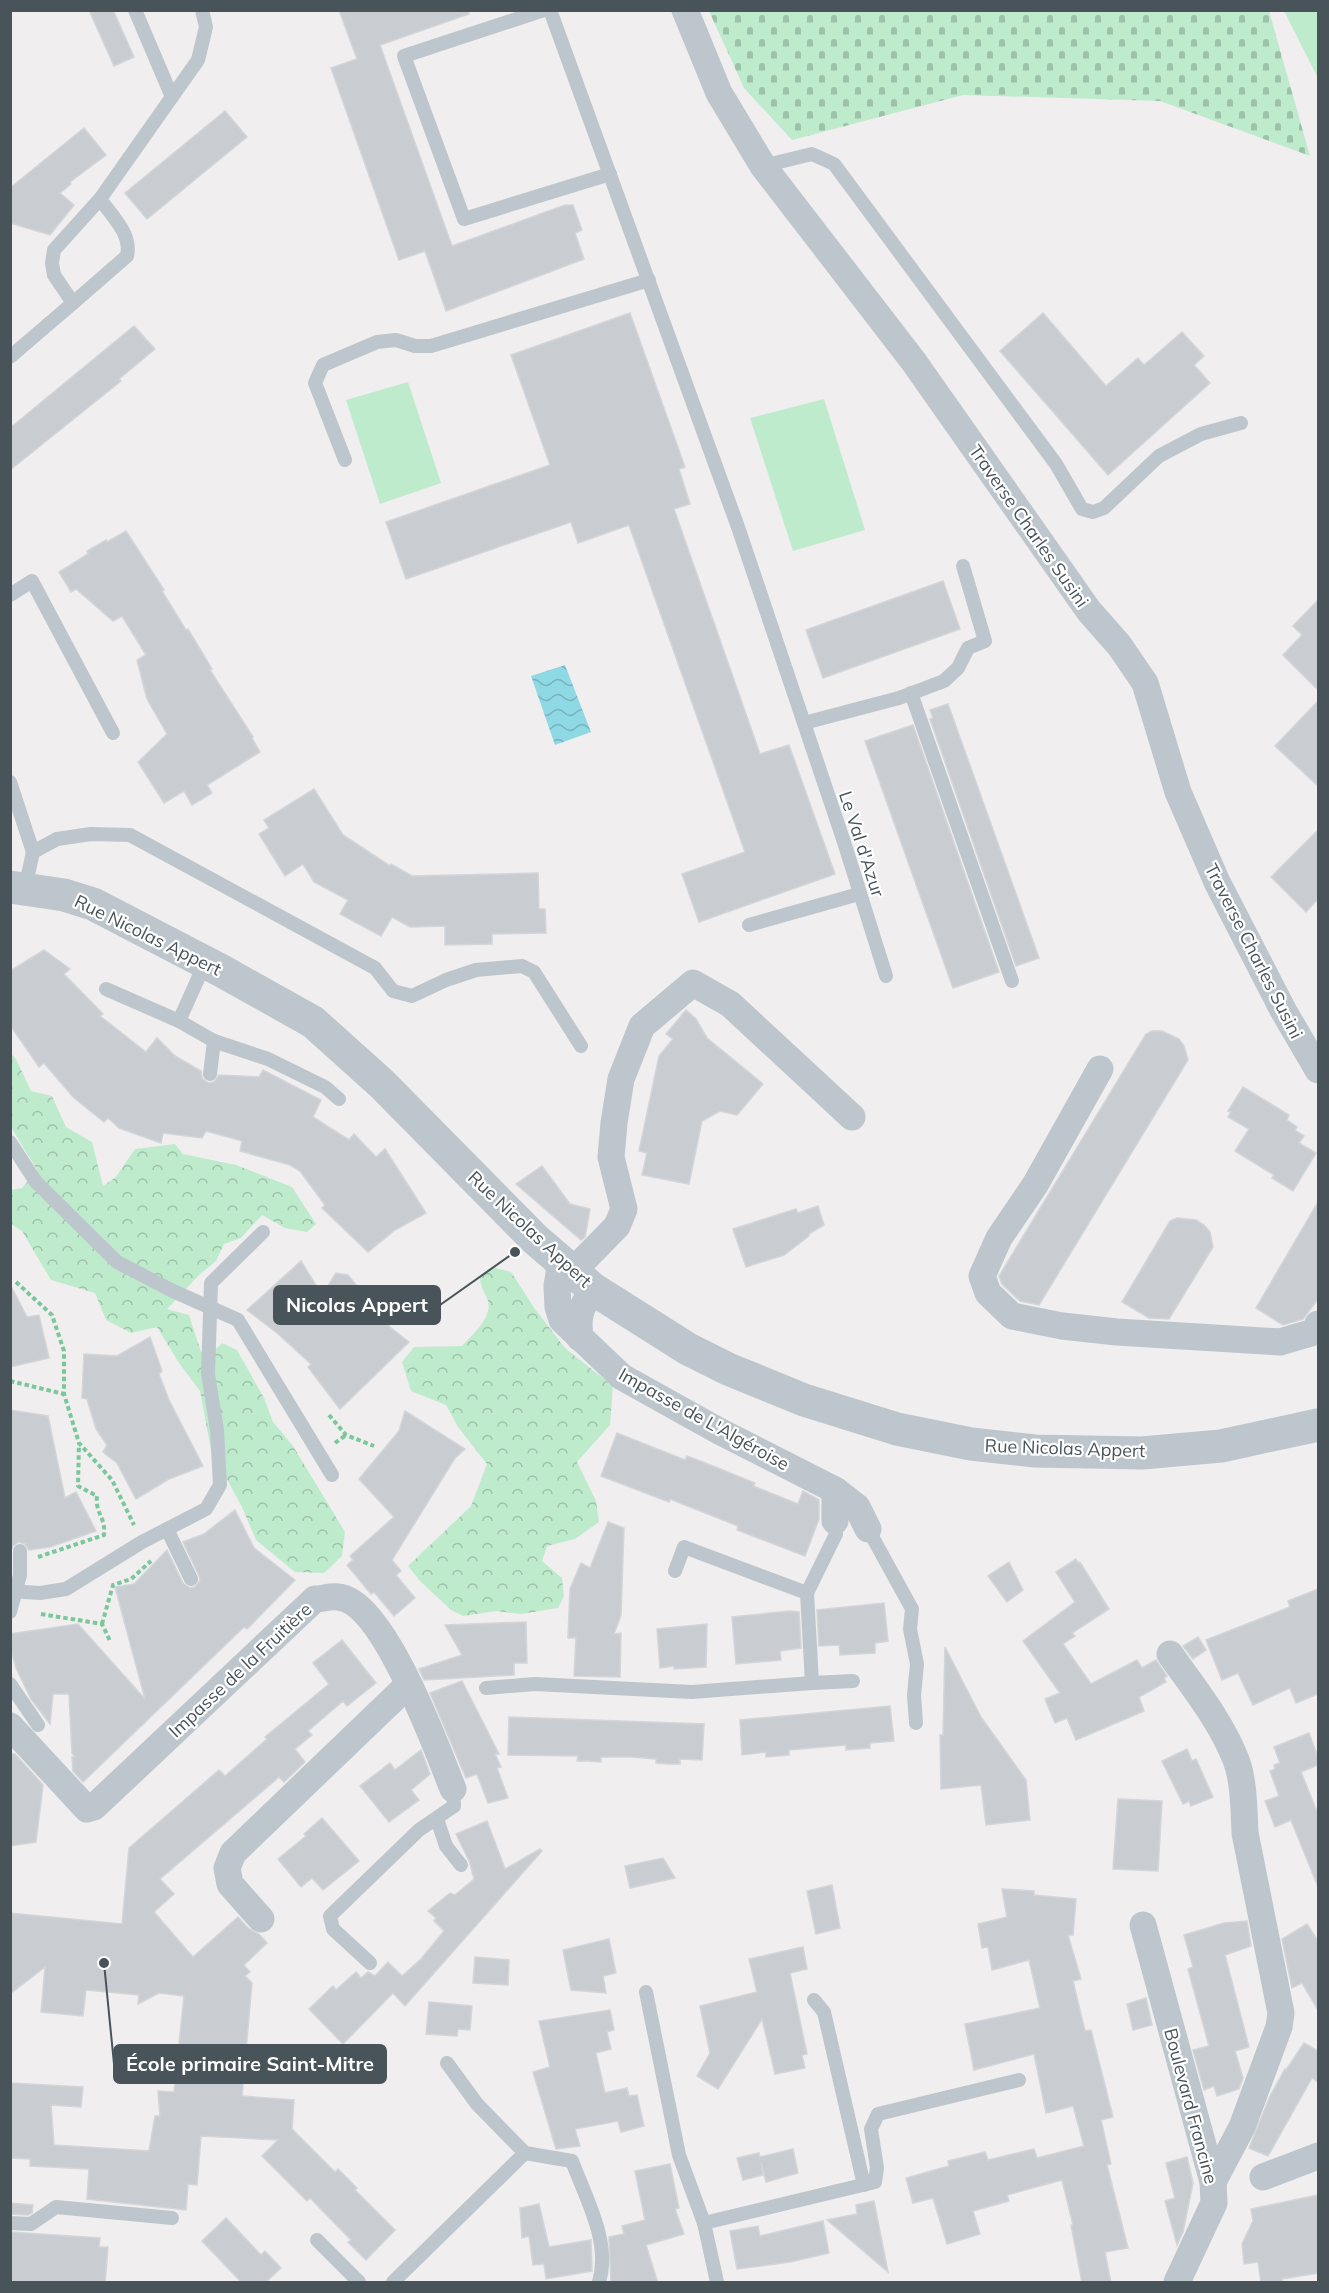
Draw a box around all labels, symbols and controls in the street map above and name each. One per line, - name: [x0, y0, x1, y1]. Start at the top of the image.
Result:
- street label: Traverse Charles Susini: [964, 440, 1094, 612]
- street label: Le Val d'Azur: [834, 788, 890, 900]
- street label: Traverse Charles Susini: [1200, 860, 1308, 1042]
- street label: Rue Nicolas Appert: [71, 889, 225, 981]
- street label: Rue Nicolas Appert: [463, 1166, 597, 1292]
- callout: Nicolas Appert: [274, 1286, 440, 1324]
- text: Nicolas Appert: [286, 1292, 428, 1317]
- street label: Impasse de L'Algéroise: [615, 1363, 793, 1475]
- street label: Rue Nicolas Appert: [984, 1434, 1146, 1462]
- street label: Impasse de la Fruitière: [164, 1598, 316, 1742]
- street label: Boulevard Francine: [1159, 2026, 1223, 2186]
- callout: École primaire Saint-Mitre: [114, 2045, 386, 2083]
- text: École primaire Saint-Mitre: [126, 2051, 374, 2076]

